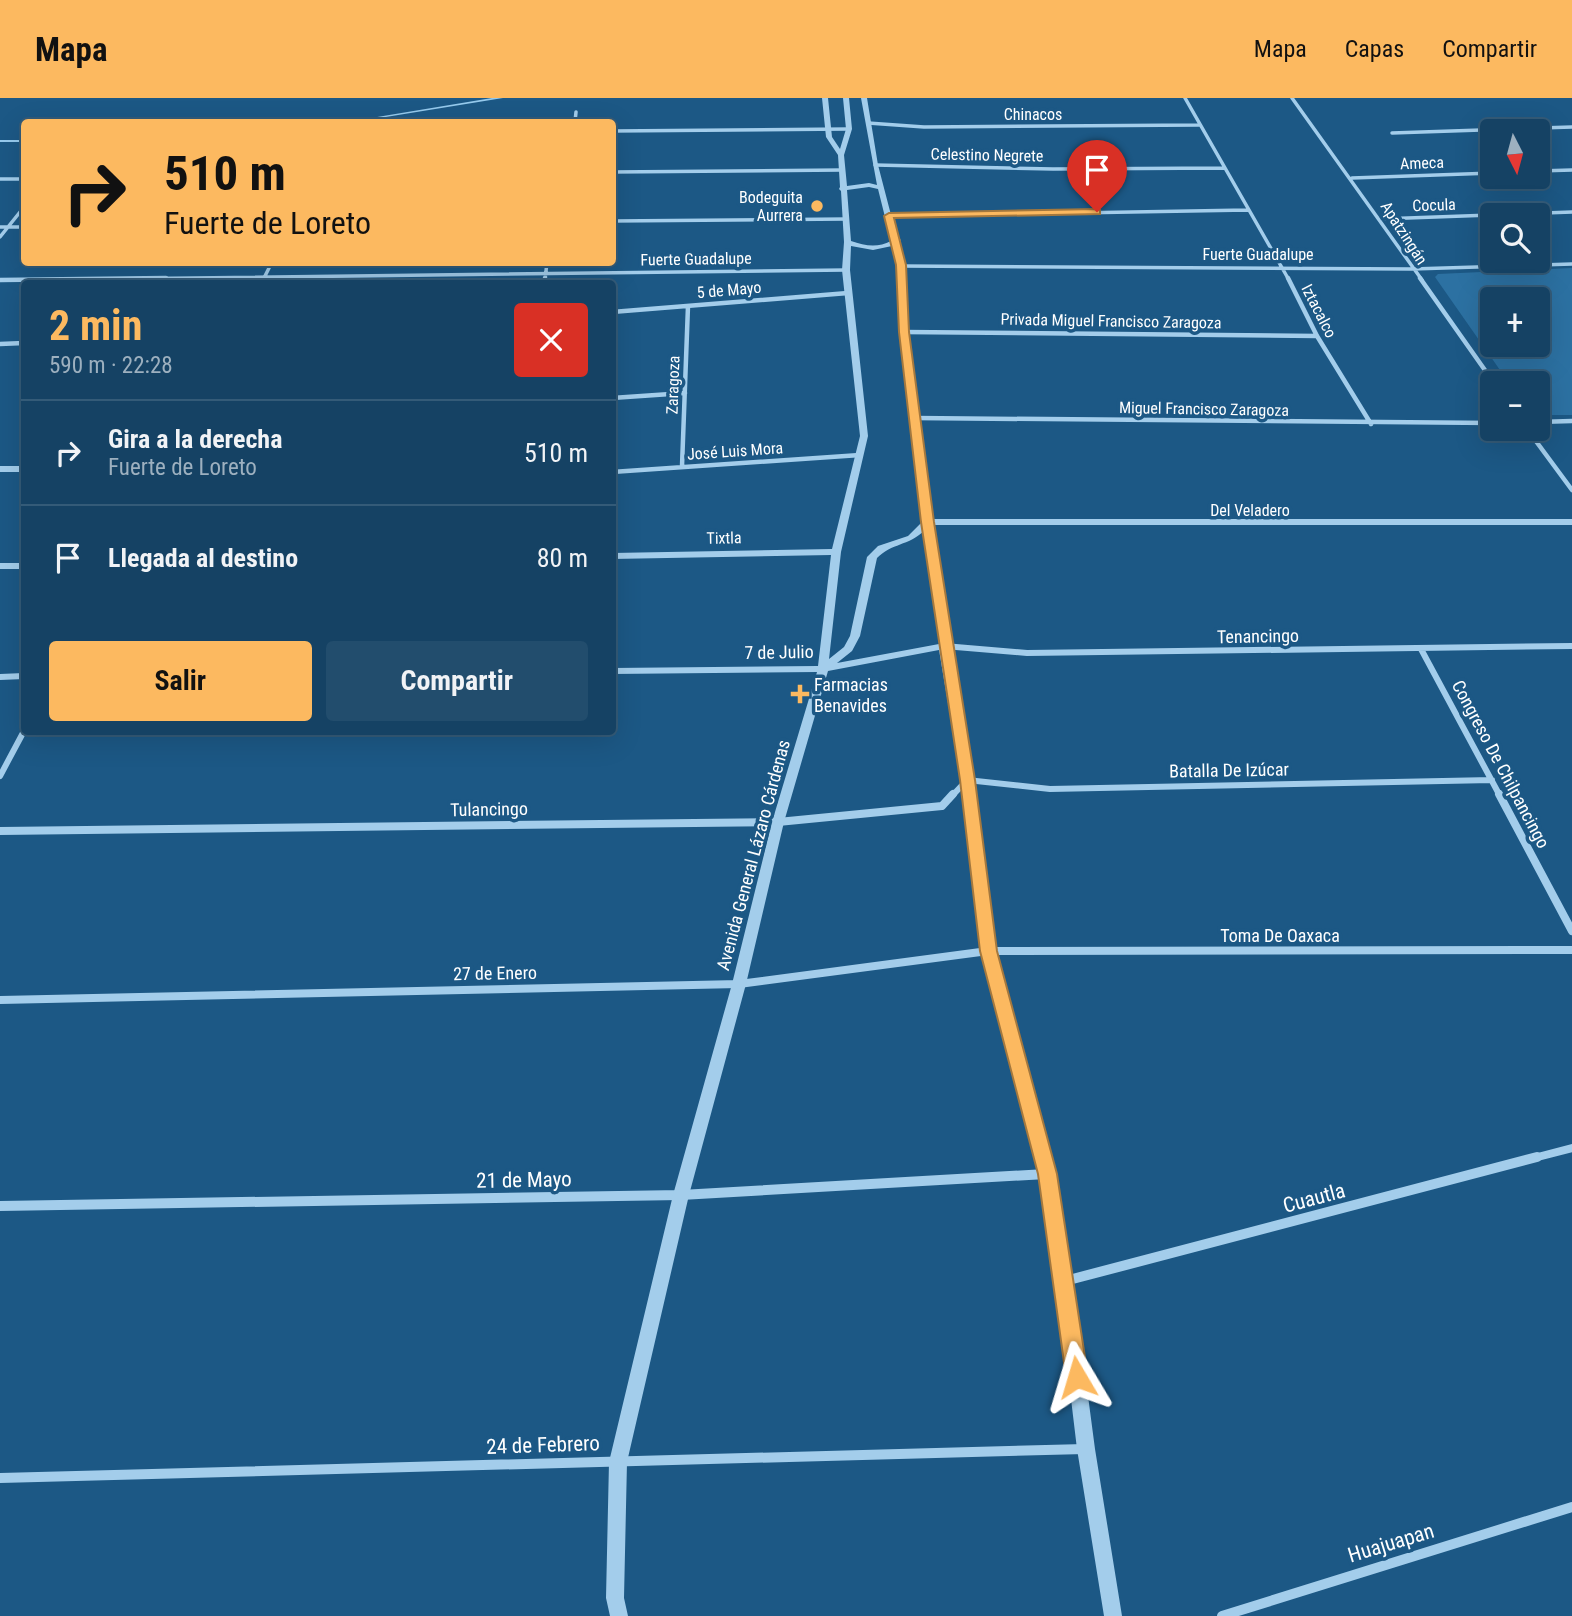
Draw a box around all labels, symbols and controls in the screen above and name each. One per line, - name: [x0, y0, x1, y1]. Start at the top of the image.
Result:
- text: Mapa: [35, 30, 107, 69]
- text: Mapa: [1254, 35, 1307, 63]
- text: Capas: [1345, 35, 1404, 63]
- text: Compartir: [1442, 35, 1537, 63]
- street label: Chinacos: [1004, 105, 1062, 124]
- north arrow: [1480, 119, 1550, 189]
- map controls: [1480, 119, 1550, 441]
- pin: [1067, 140, 1127, 212]
- text: 510 m: [164, 145, 286, 202]
- street label: Celestino Negrete: [931, 145, 1043, 165]
- icon: right: [49, 147, 140, 238]
- icon: arrive: [1078, 151, 1116, 189]
- street label: Ameca: [1400, 153, 1444, 173]
- place label: Bodeguita Aurrera: [739, 188, 803, 225]
- street label: Cocula: [1412, 195, 1456, 215]
- marker: Bodeguita Aurrera: [809, 198, 825, 214]
- street label: Apatzingán: [1377, 198, 1431, 268]
- button: search: [1480, 203, 1550, 273]
- text: Fuerte de Loreto: [164, 204, 371, 242]
- street label: Fuerte Guadalupe: [1202, 245, 1314, 264]
- street label: Fuerte Guadalupe: [640, 249, 752, 269]
- street label: 5 de Mayo: [696, 278, 762, 302]
- street label: Iztacalco: [1297, 281, 1341, 341]
- button: +: [1480, 287, 1550, 357]
- text: 2 min: [49, 301, 142, 350]
- button: close: [514, 303, 588, 377]
- street label: Privada Miguel Francisco Zaragoza: [1000, 310, 1222, 332]
- text: 590 m · 22:28: [49, 352, 173, 379]
- street label: Zaragoza: [662, 355, 684, 415]
- button: −: [1480, 371, 1550, 441]
- street label: Miguel Francisco Zaragoza: [1119, 398, 1289, 420]
- text: Gira a la derecha: [108, 424, 282, 454]
- icon: right: [49, 434, 87, 472]
- text: 510 m: [524, 438, 588, 468]
- street label: José Luis Mora: [686, 438, 784, 464]
- text: Fuerte de Loreto: [108, 454, 257, 481]
- street label: Del Veladero: [1210, 501, 1290, 520]
- street label: Tixtla: [706, 528, 742, 548]
- icon: arrive: [49, 539, 87, 577]
- text: Llegada al destino: [108, 543, 298, 573]
- text: 80 m: [537, 543, 588, 573]
- street label: Tenancingo: [1217, 625, 1299, 647]
- button: Salir: [49, 641, 312, 721]
- button: Compartir: [326, 641, 588, 721]
- street label: 7 de Julio: [744, 641, 814, 663]
- place label: Farmacias Benavides: [814, 674, 888, 716]
- street label: Congreso De Chilpancingo: [1448, 676, 1554, 852]
- marker: Farmacias Benavides: [792, 686, 808, 702]
- street label: Avenida General Lázaro Cárdenas: [712, 737, 794, 973]
- street label: Batalla De Izúcar: [1169, 758, 1290, 782]
- street label: Tulancingo: [450, 798, 528, 820]
- street label: Toma De Oaxaca: [1220, 925, 1340, 946]
- street label: 27 de Enero: [453, 962, 537, 984]
- street label: 21 de Mayo: [476, 1167, 572, 1193]
- street label: Cuautla: [1280, 1178, 1348, 1218]
- position arrow: [1040, 1340, 1114, 1414]
- street label: 24 de Febrero: [486, 1431, 600, 1459]
- street label: Huajuapan: [1345, 1519, 1437, 1567]

